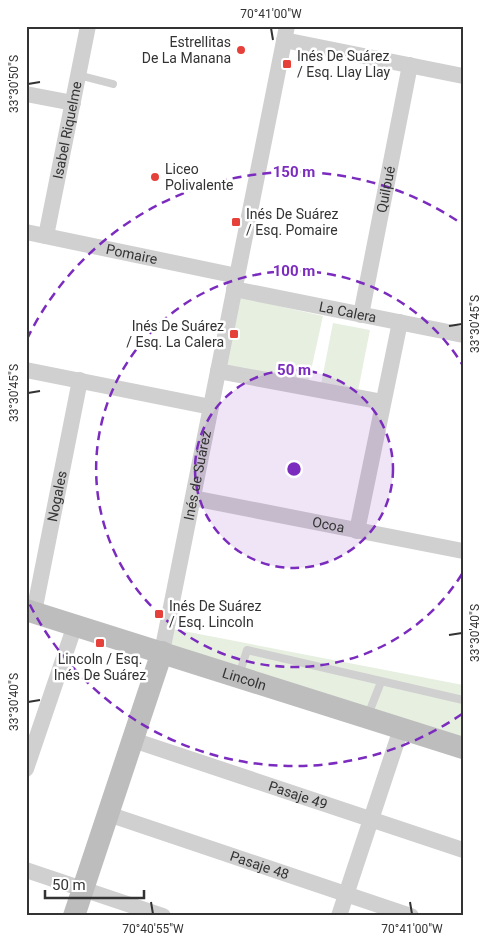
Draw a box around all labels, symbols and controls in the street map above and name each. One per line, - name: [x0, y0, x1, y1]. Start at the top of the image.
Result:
- text: 70°41'00"W: [240, 7, 302, 21]
- place label: Estrellitas De La Manana: [142, 34, 231, 66]
- marker: Estrellitas De La Manana: [235, 44, 247, 56]
- place label: Inés De Suárez / Esq. Llay Llay: [297, 48, 391, 80]
- text: 33°30'50"S: [7, 55, 21, 113]
- marker: Inés De Suárez / Esq. Llay Llay: [281, 58, 293, 70]
- street label: Isabel Riquelme: [50, 80, 85, 180]
- place label: Liceo Polivalente: [165, 161, 233, 193]
- text: 150 m: [273, 163, 315, 181]
- street label: Quilpué: [373, 165, 398, 214]
- marker: Liceo Polivalente: [149, 171, 161, 183]
- place label: Inés De Suárez / Esq. Pomaire: [246, 206, 338, 238]
- marker: Inés De Suárez / Esq. Pomaire: [230, 216, 242, 228]
- street label: Pomaire: [105, 241, 159, 267]
- text: 100 m: [273, 262, 315, 280]
- text: 33°30'45"S: [468, 295, 482, 353]
- street label: La Calera: [318, 298, 378, 325]
- place label: Inés De Suárez / Esq. La Calera: [126, 318, 224, 350]
- marker: Inés De Suárez / Esq. La Calera: [228, 328, 240, 340]
- text: 50 m: [277, 361, 311, 379]
- text: 33°30'45"S: [7, 364, 21, 422]
- street label: Inés de Suárez: [180, 429, 214, 522]
- centre of rings: [285, 460, 303, 478]
- street label: Nogales: [44, 469, 70, 523]
- street label: Ocoa: [311, 514, 346, 536]
- place label: Inés De Suárez / Esq. Lincoln: [169, 598, 261, 630]
- text: 33°30'40"S: [468, 604, 482, 662]
- marker: Inés De Suárez / Esq. Lincoln: [153, 608, 165, 620]
- marker: Lincoln / Esq. Inés De Suárez: [94, 637, 106, 649]
- place label: Lincoln / Esq. Inés De Suárez: [54, 651, 146, 683]
- street label: Lincoln: [220, 665, 268, 693]
- text: 33°30'40"S: [7, 673, 21, 731]
- street label: Pasaje 49: [266, 778, 330, 812]
- street label: Pasaje 48: [228, 848, 291, 882]
- scale bar: [45, 867, 144, 899]
- text: 50 m: [52, 876, 86, 894]
- text: 70°40'55"W: [122, 922, 184, 936]
- text: 70°41'00"W: [381, 922, 443, 936]

